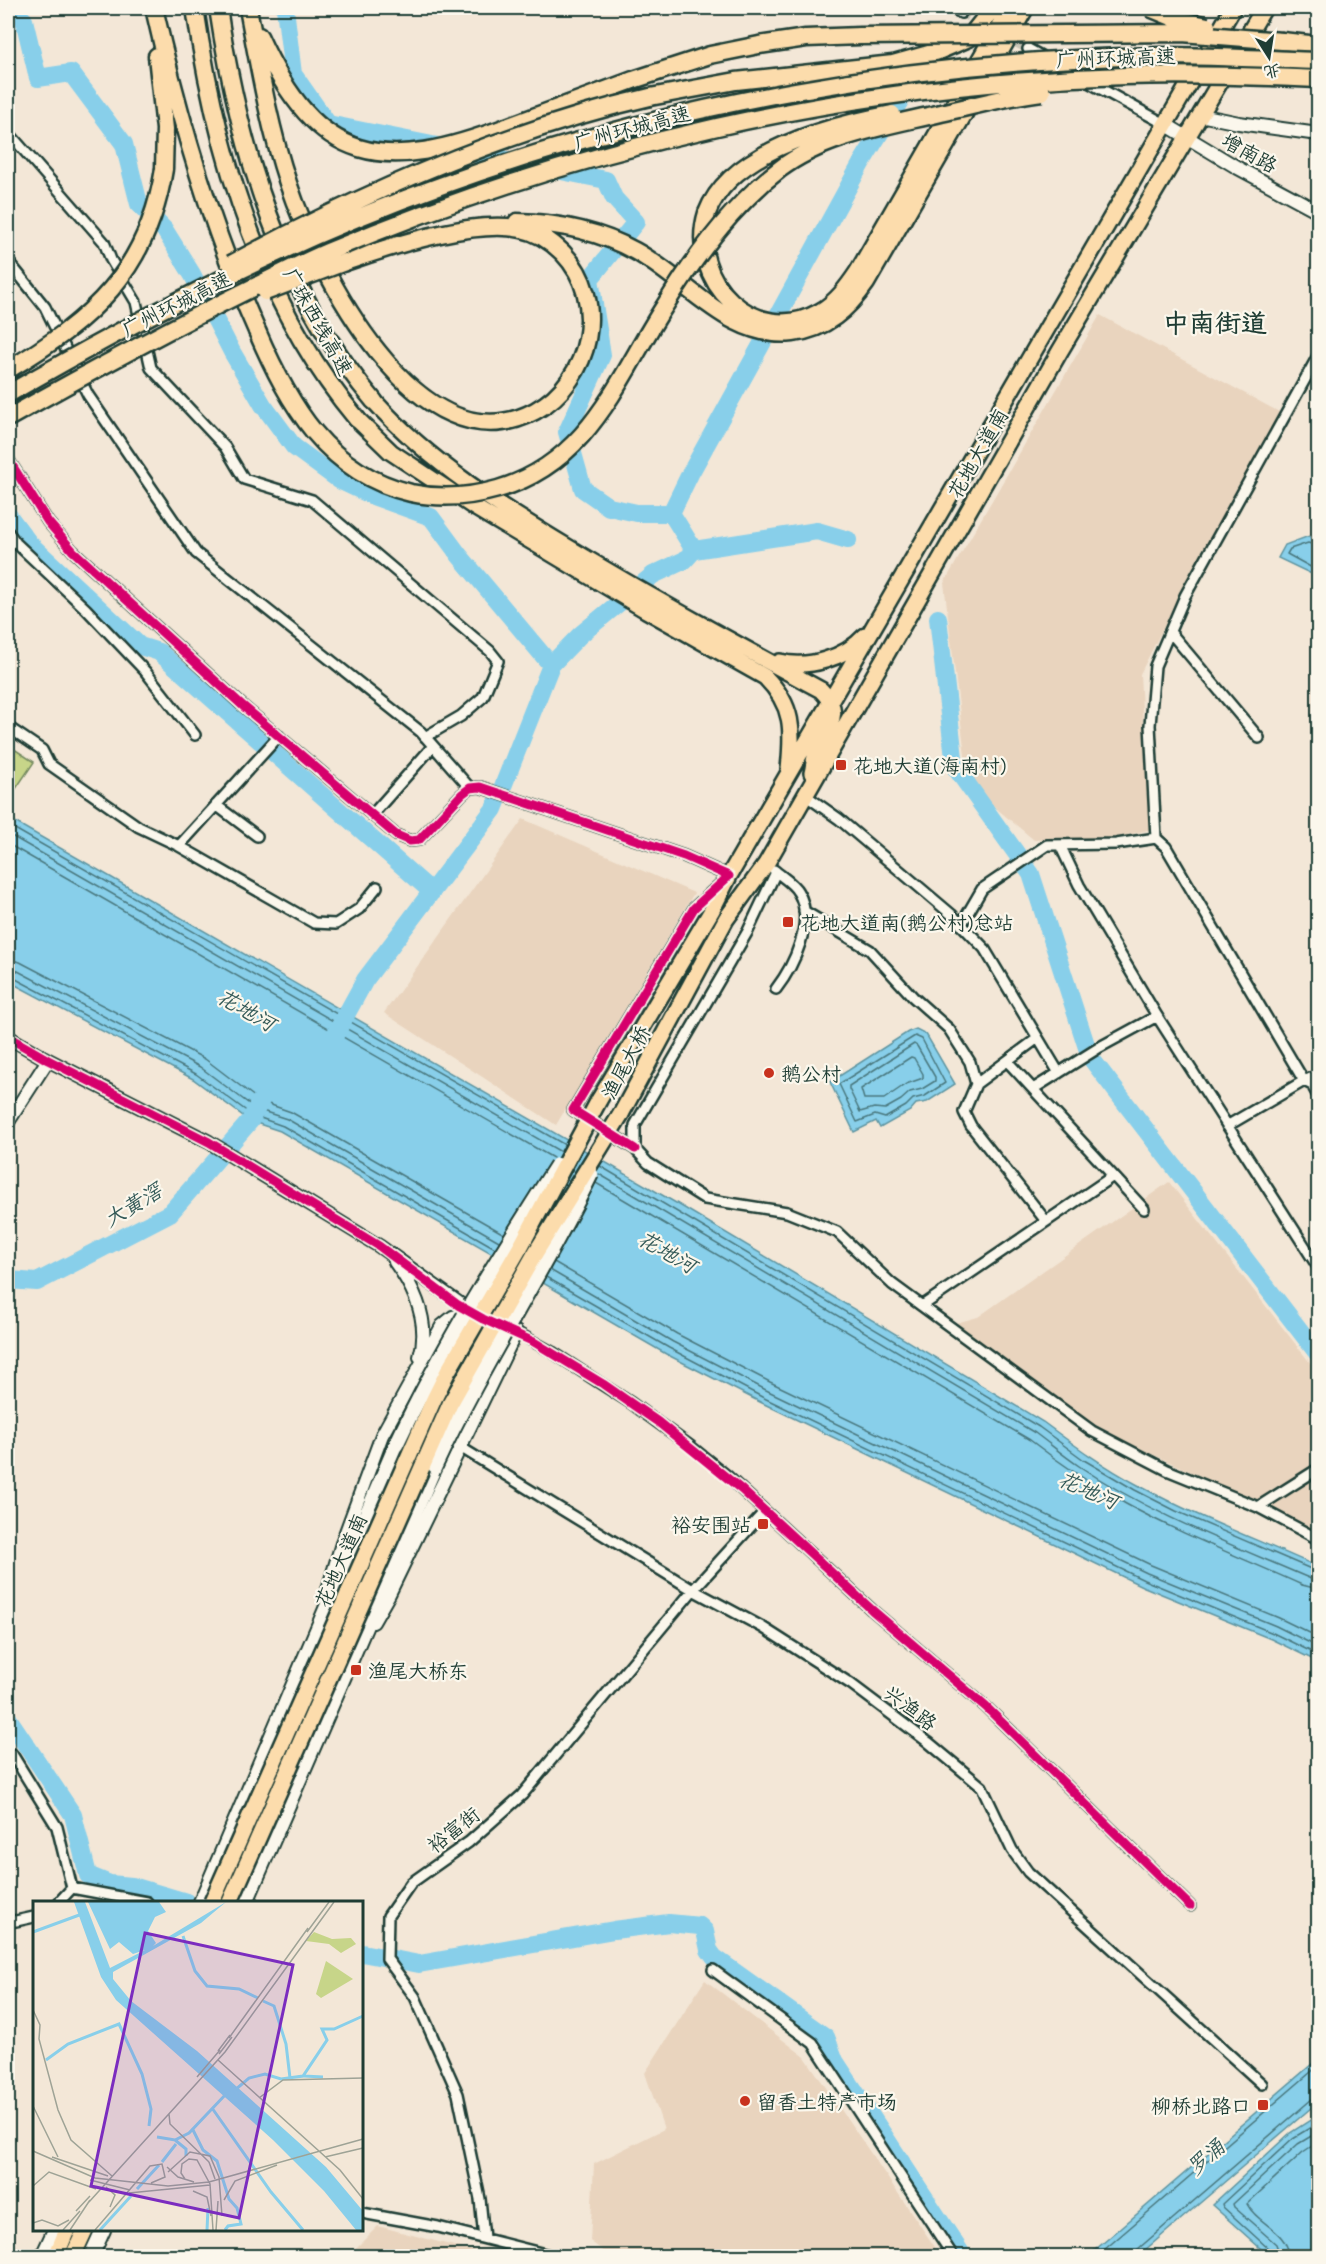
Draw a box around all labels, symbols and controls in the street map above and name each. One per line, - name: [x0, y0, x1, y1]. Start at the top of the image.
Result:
- north arrow: [1239, 27, 1299, 87]
- street label: 广州环城高速: [1056, 42, 1176, 72]
- text: 北: [1262, 60, 1282, 84]
- street label: 广州环城高速: [571, 99, 693, 155]
- street label: 增南路: [1217, 126, 1283, 178]
- street label: 广珠西线高速: [279, 262, 359, 380]
- street label: 广州环城高速: [117, 264, 235, 342]
- district label: 中南街道: [1163, 305, 1267, 339]
- street label: 花地大道南: [941, 403, 1013, 503]
- place label: 花地大道(海南村): [853, 752, 1007, 778]
- marker: 花地大道(海南村): [834, 758, 848, 772]
- place label: 花地大道南(鹅公村)总站: [800, 909, 1014, 935]
- marker: 花地大道南(鹅公村)总站: [781, 915, 795, 929]
- water label: 花地河: [213, 982, 284, 1038]
- street label: 渔尾大桥: [595, 1021, 655, 1103]
- place label: 鹅公村: [781, 1060, 841, 1086]
- marker: 鹅公村: [762, 1066, 776, 1080]
- water label: 大黄滘: [98, 1175, 169, 1232]
- water label: 花地河: [634, 1224, 705, 1280]
- water label: 花地河: [1055, 1464, 1126, 1515]
- street label: 花地大道南: [308, 1509, 372, 1611]
- place label: 裕安围站: [671, 1511, 751, 1537]
- marker: 裕安围站: [756, 1517, 770, 1531]
- place label: 渔尾大桥东: [368, 1657, 468, 1683]
- marker: 渔尾大桥东: [349, 1663, 363, 1677]
- street label: 兴渔路: [879, 1679, 944, 1736]
- street label: 裕富街: [421, 1800, 485, 1858]
- inset map: [33, 1901, 363, 2231]
- place label: 留香土特产市场: [757, 2088, 897, 2114]
- place label: 柳桥北路口: [1151, 2092, 1251, 2118]
- marker: 留香土特产市场: [738, 2094, 752, 2108]
- marker: 柳桥北路口: [1256, 2098, 1270, 2112]
- water label: 罗涌: [1180, 2131, 1230, 2180]

